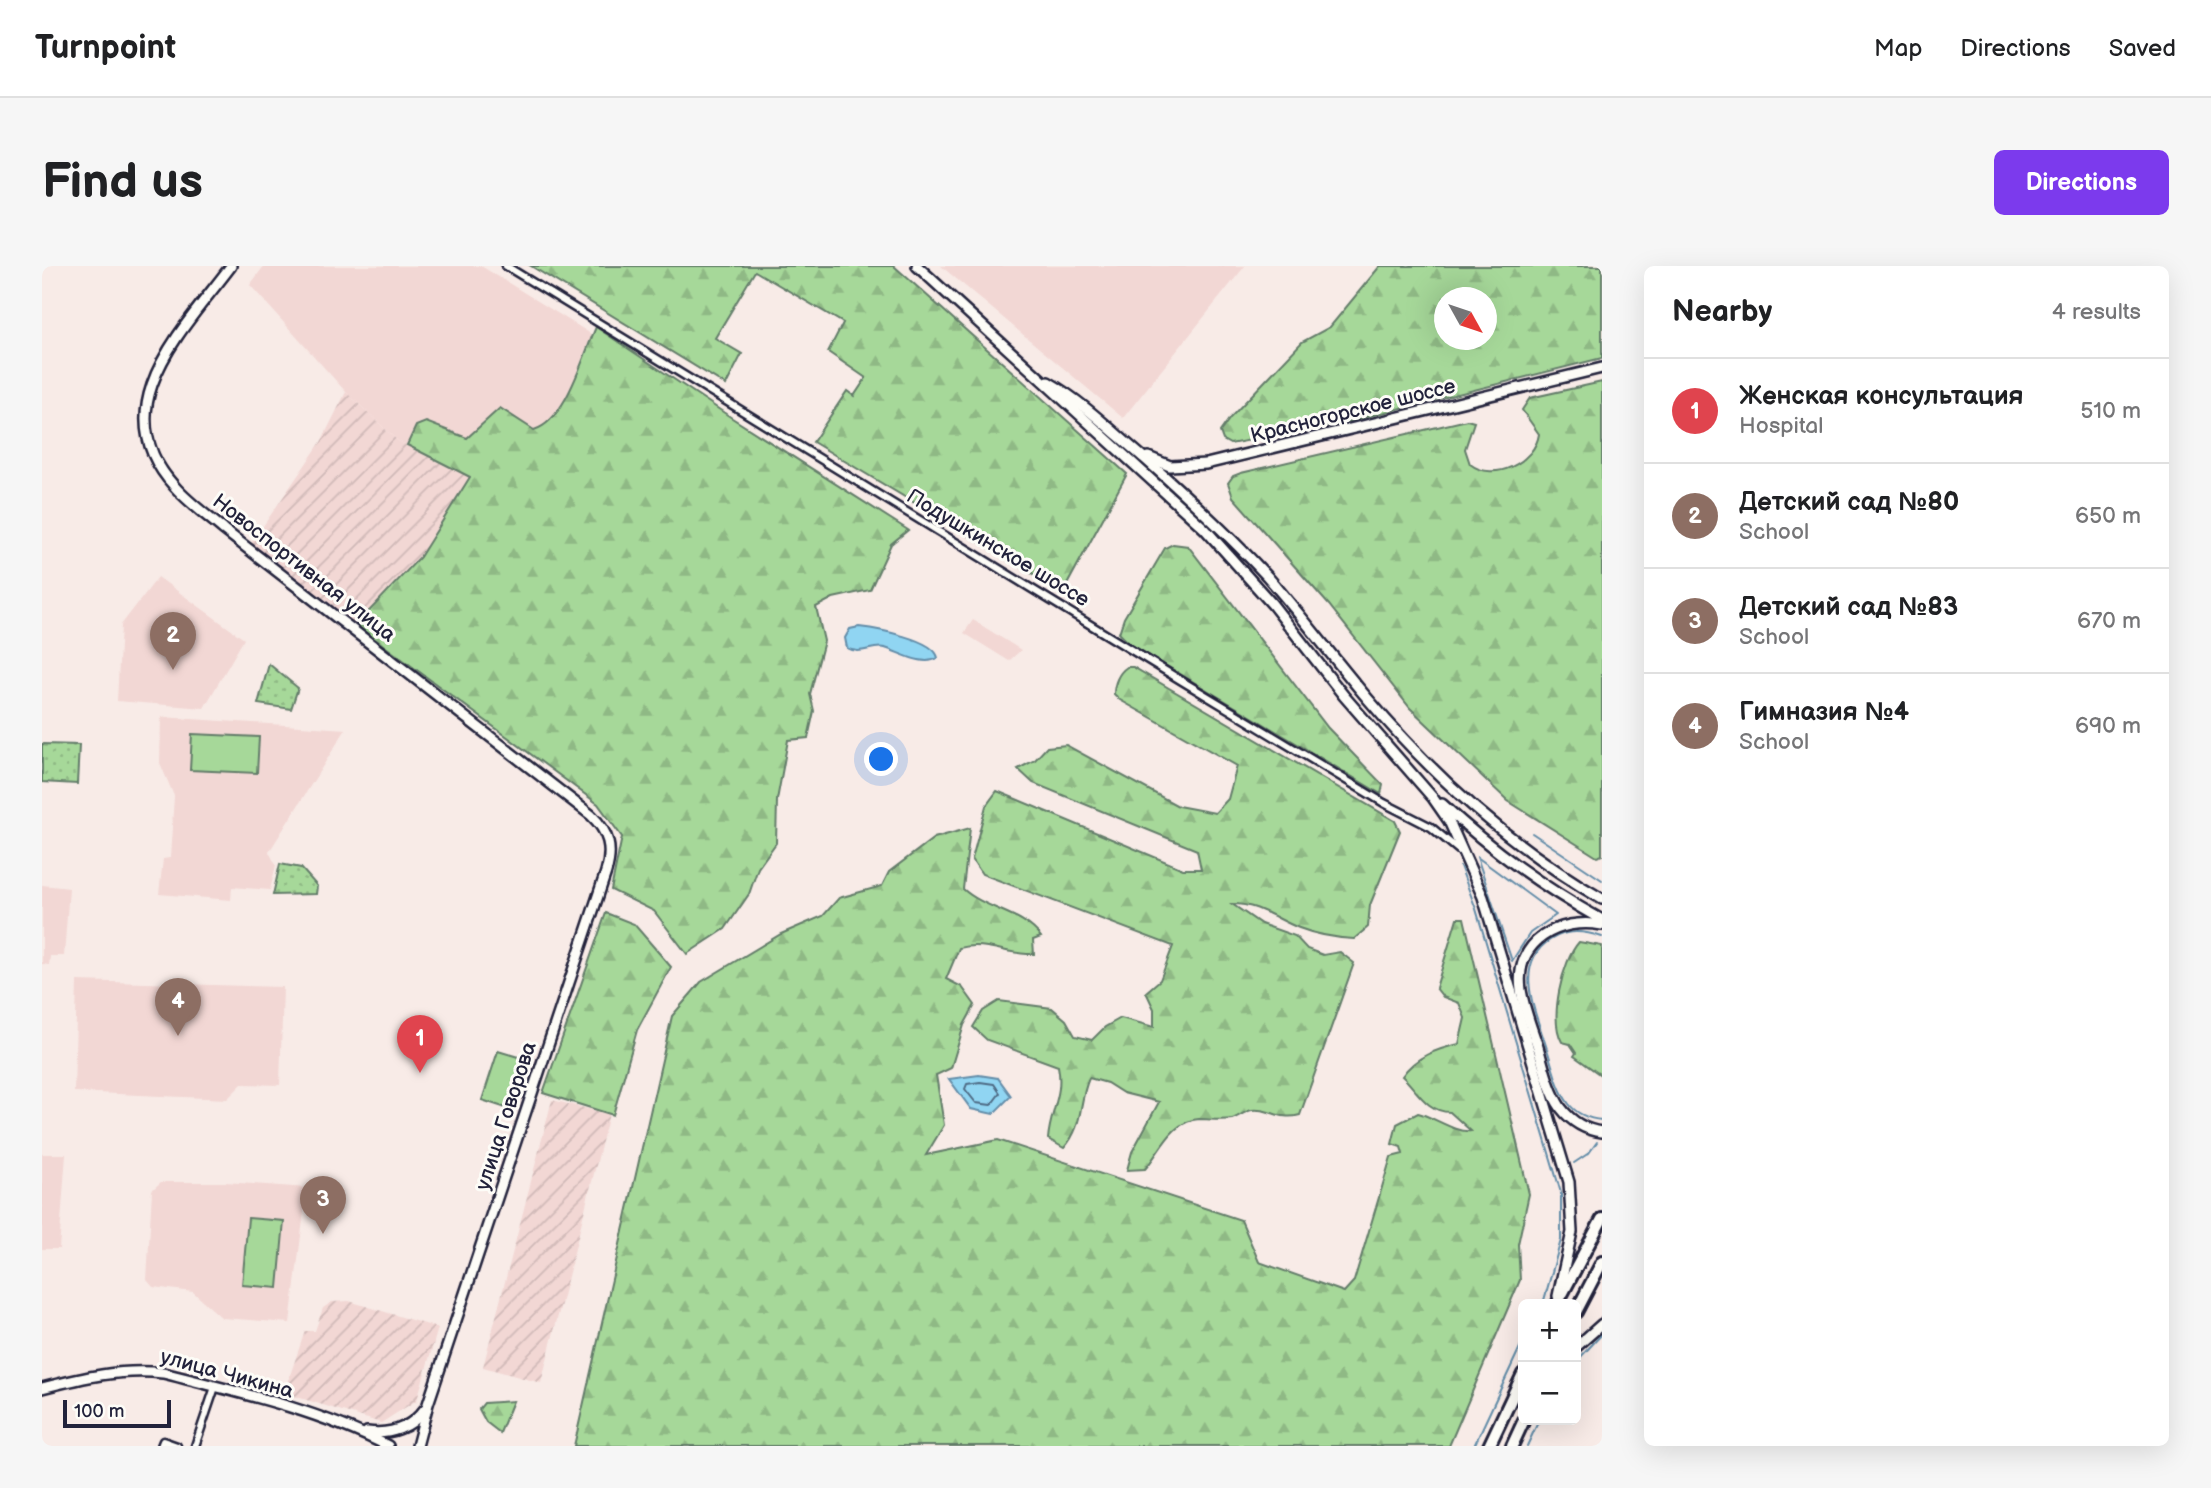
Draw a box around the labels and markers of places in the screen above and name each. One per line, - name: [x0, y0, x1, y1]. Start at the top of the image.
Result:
- pin: 2: [150, 612, 196, 670]
- pin: 4: [155, 978, 201, 1036]
- pin: 1: [397, 1015, 443, 1073]
- pin: 3: [300, 1176, 346, 1234]

